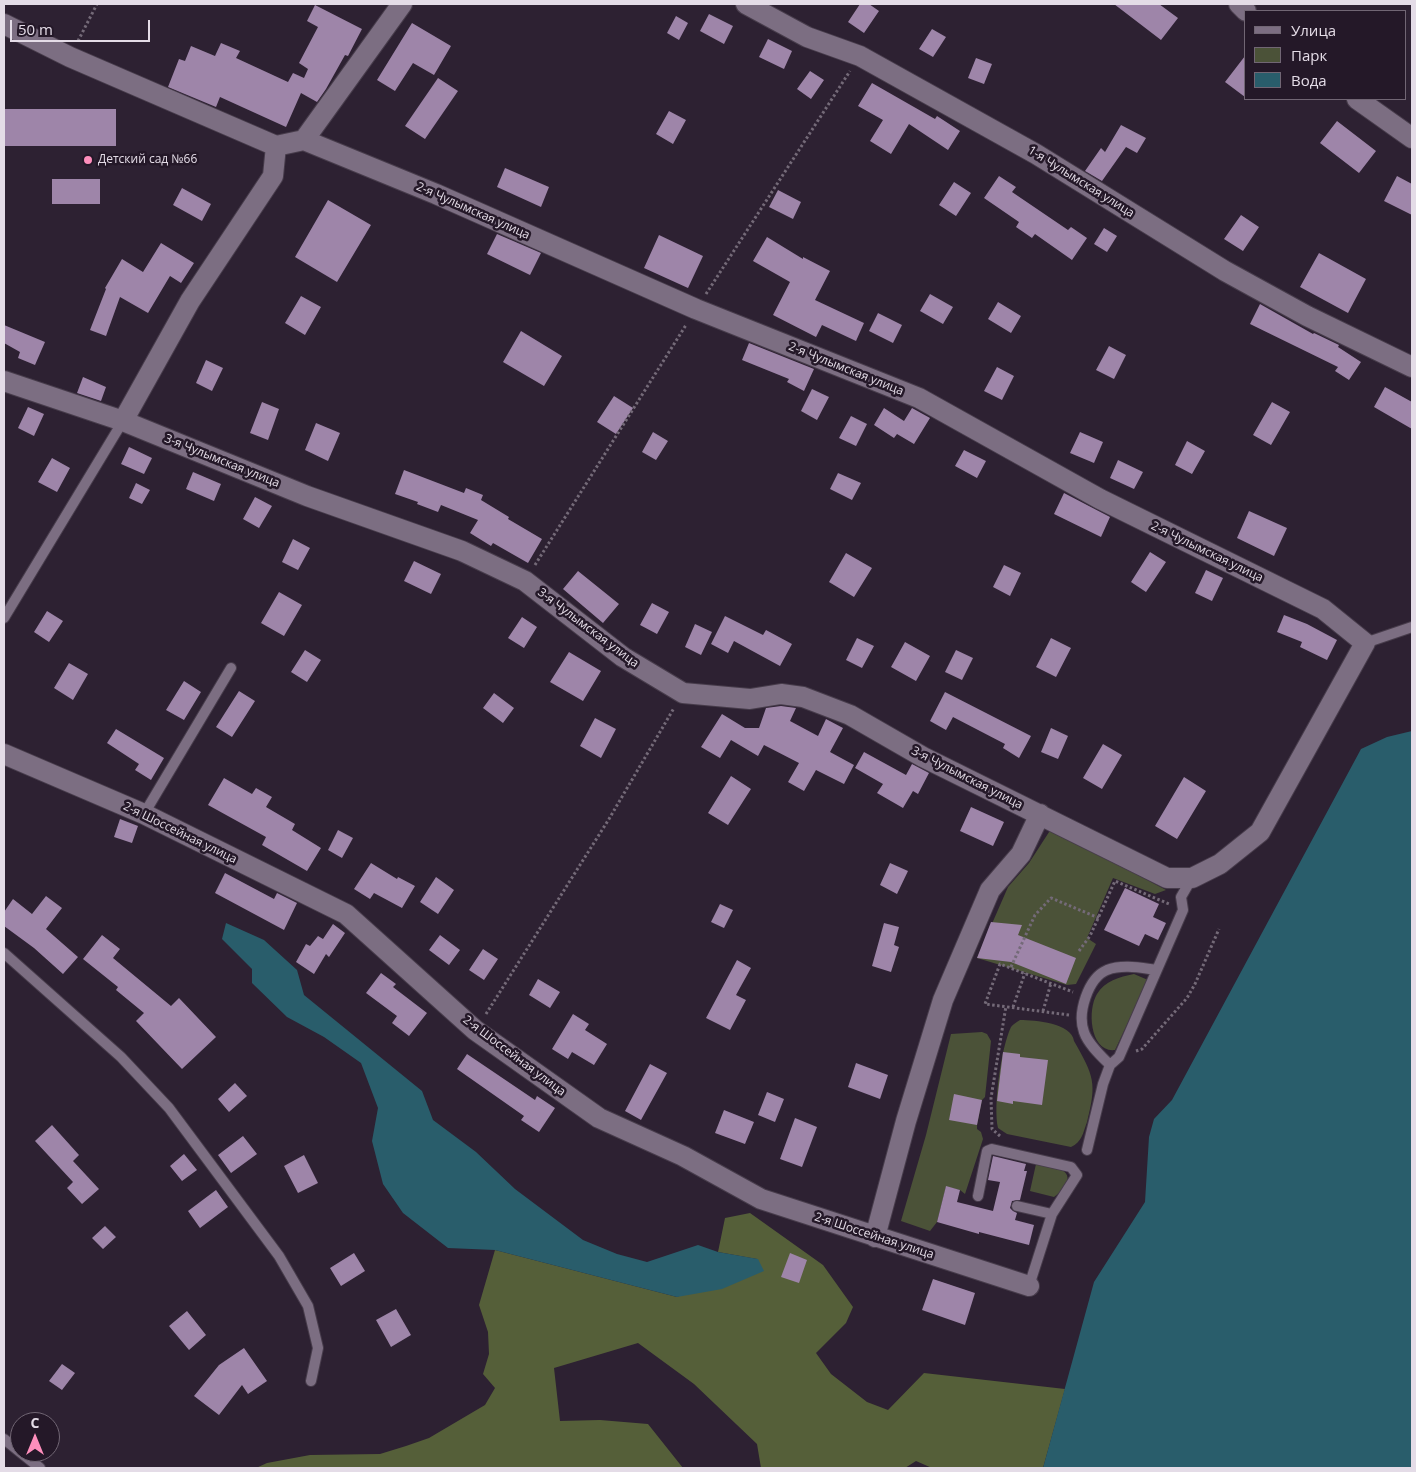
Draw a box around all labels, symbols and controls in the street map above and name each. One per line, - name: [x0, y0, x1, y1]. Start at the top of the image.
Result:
- scale bar: [12, 10, 152, 42]
- legend: [1244, 10, 1406, 100]
- text: 50 m: [18, 19, 53, 39]
- text: Улица: [1291, 20, 1336, 40]
- text: Парк: [1291, 45, 1327, 65]
- text: Вода: [1291, 70, 1327, 90]
- street label: 1-я Чулымская улица: [1025, 143, 1137, 221]
- place label: Детский сад №66: [98, 153, 197, 167]
- marker: Детский сад №66: [82, 154, 94, 166]
- street label: 2-я Чулымская улица: [414, 179, 532, 243]
- street label: 2-я Чулымская улица: [786, 339, 906, 399]
- street label: 3-я Чулымская улица: [162, 431, 282, 491]
- street label: 2-я Чулымская улица: [1149, 519, 1265, 585]
- street label: 3-я Чулымская улица: [535, 585, 641, 671]
- street label: 3-я Чулымская улица: [909, 744, 1025, 812]
- street label: 2-я Шоссейная улица: [121, 799, 239, 867]
- street label: 2-я Шоссейная улица: [460, 1013, 568, 1099]
- street label: 2-я Шоссейная улица: [812, 1210, 936, 1262]
- north arrow: [10, 1412, 60, 1462]
- text: С: [31, 1413, 39, 1432]

